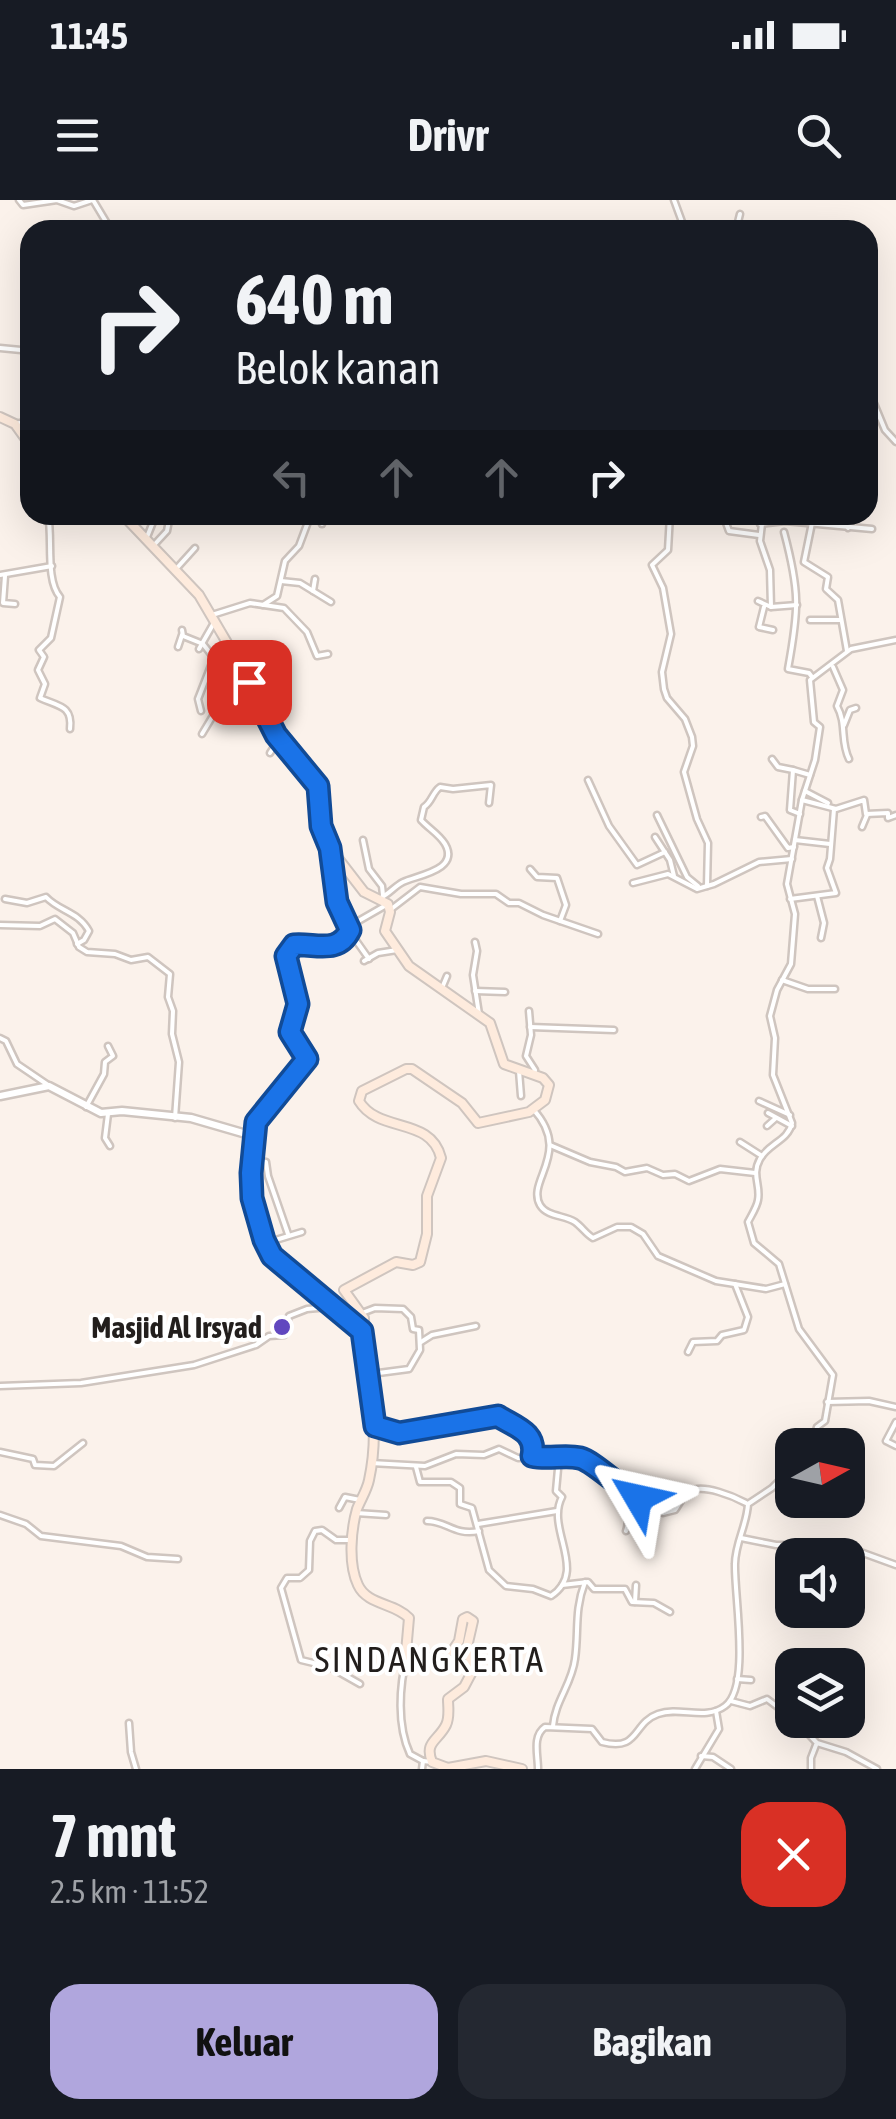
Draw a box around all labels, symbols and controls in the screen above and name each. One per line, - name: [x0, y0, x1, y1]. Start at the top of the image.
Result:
- text: 11:45: [50, 14, 128, 57]
- icon: menu: [50, 108, 105, 163]
- icon: search: [791, 108, 846, 163]
- text: Drivr: [408, 109, 488, 161]
- text: 640 m: [235, 259, 394, 339]
- icon: right: [70, 260, 200, 390]
- text: Belok kanan: [235, 342, 441, 394]
- icon: left: [264, 450, 319, 505]
- icon: ahead: [369, 450, 424, 505]
- icon: ahead: [474, 450, 529, 505]
- icon: right: [579, 450, 634, 505]
- pin: [207, 640, 292, 725]
- icon: arrive: [222, 655, 277, 710]
- place label: Masjid Al Irsyad: [91, 1310, 262, 1344]
- marker: Masjid Al Irsyad: [271, 1316, 293, 1338]
- north arrow: [775, 1428, 865, 1518]
- map controls: [775, 1428, 865, 1738]
- position arrow: [586, 1446, 690, 1550]
- button: sound: [775, 1538, 865, 1628]
- district label: SINDANGKERTA: [315, 1639, 545, 1679]
- button: layers: [775, 1648, 865, 1738]
- text: 7 mnt: [50, 1801, 176, 1870]
- button: close: [741, 1802, 846, 1907]
- text: 2.5 km · 11:52: [50, 1873, 209, 1910]
- button: Keluar: [50, 1984, 438, 2099]
- button: Bagikan: [458, 1984, 846, 2099]

